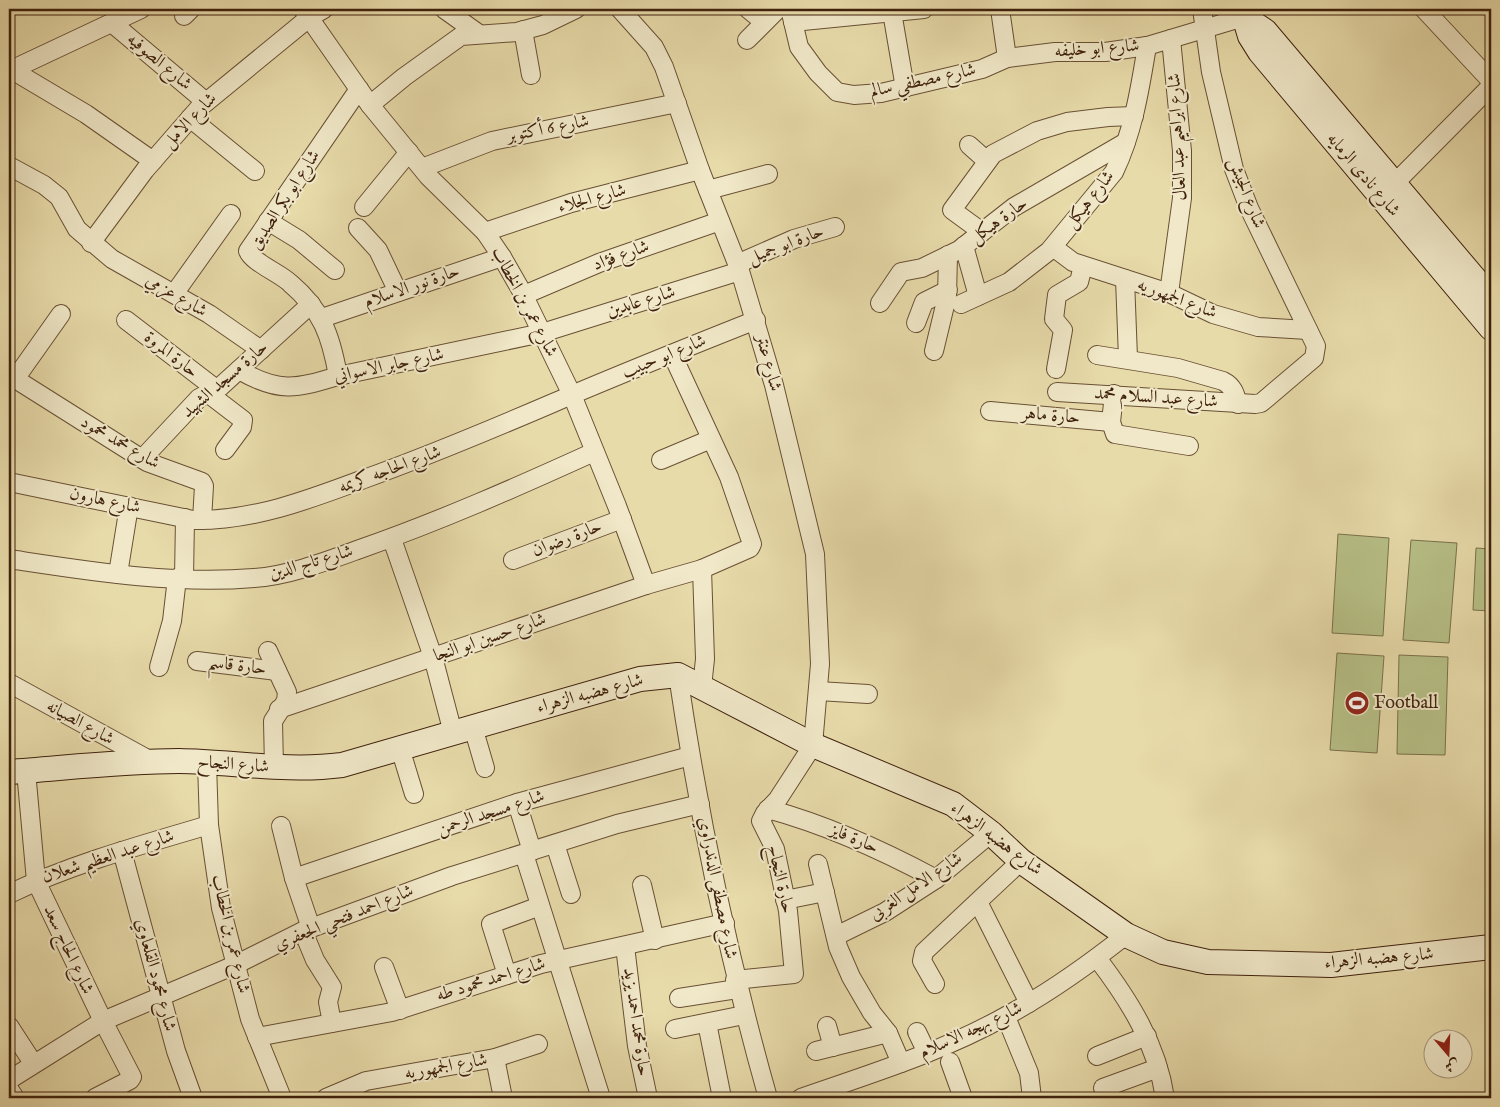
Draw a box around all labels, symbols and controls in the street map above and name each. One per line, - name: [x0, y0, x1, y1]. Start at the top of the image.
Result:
- street label: شارع الصوفيه: [120, 28, 196, 97]
- street label: شارع ابو خليفه: [1054, 35, 1140, 65]
- street label: شارع مصطفي سالم: [868, 59, 979, 108]
- street label: شارع ابراهيم عبد العال: [1163, 72, 1198, 201]
- street label: شارع الامل: [158, 88, 224, 155]
- street label: شارع 6 أكتوبر: [502, 107, 592, 151]
- street label: شارع نادى الرمايه: [1320, 128, 1405, 223]
- street label: شارع ابو بكر الصديق: [244, 146, 328, 255]
- street label: شارع الجيش: [1220, 154, 1270, 233]
- street label: شارع هيكل: [1060, 166, 1122, 235]
- street label: شارع الجلاء: [555, 179, 629, 221]
- street label: حارة هيكل: [966, 192, 1032, 250]
- street label: حارة ابو جميل: [745, 220, 827, 270]
- street label: شارع فؤاد: [589, 235, 653, 279]
- street label: شارع عمر بن الخطاب: [484, 243, 563, 362]
- street label: حارة نور الاسلام: [361, 260, 464, 317]
- street label: شارع عزمي: [140, 269, 211, 325]
- street label: شارع الجمهوريه: [1133, 273, 1220, 327]
- street label: شارع عابدين: [604, 281, 679, 325]
- street label: حارة المروة: [139, 327, 203, 383]
- street label: شارع ابو حبيب: [618, 330, 710, 386]
- street label: شارع عنتر: [747, 330, 787, 395]
- street label: حارة مسجد الشهيد: [177, 336, 273, 424]
- street label: شارع جابر الاسواني: [332, 343, 446, 391]
- street label: شارع عبد السلام محمد: [1093, 382, 1219, 417]
- street label: حارة ماهر: [1019, 402, 1081, 430]
- street label: شارع محمد محمود: [75, 411, 164, 477]
- street label: شارع الحاجه كريمه: [336, 441, 445, 501]
- street label: شارع هارون: [67, 482, 143, 522]
- street label: حارة رضوان: [529, 515, 605, 563]
- street label: شارع تاج الدين: [266, 540, 357, 589]
- street label: شارع حسين ابو النجا: [431, 608, 550, 670]
- street label: حارة قاسم: [206, 651, 267, 686]
- street label: شارع هضبه الزهراء: [534, 669, 646, 721]
- sports icon: Football: [1344, 690, 1370, 716]
- place label: Football: [1374, 692, 1438, 715]
- street label: شارع الصيانه: [41, 695, 118, 753]
- street label: شارع النجاح: [196, 751, 270, 782]
- street label: شارع مسجد الرحمن: [434, 785, 548, 843]
- street label: شارع هضبه الزهراء: [944, 797, 1047, 883]
- street label: شارع مصطفى الدندراوي: [690, 815, 742, 961]
- street label: حارة فايز: [824, 818, 882, 860]
- street label: شارع عبد العظيم شعلان: [39, 825, 179, 894]
- street label: حارة النجاح: [758, 842, 799, 916]
- street label: شارع الامل الغربى: [865, 847, 968, 928]
- street label: شارع عمر بن الخطاب: [203, 872, 255, 996]
- street label: شارع احمد فتحي الجعفري: [271, 880, 419, 960]
- street label: شارع الحاج سعد: [35, 902, 99, 999]
- street label: شارع محمود القلعاوي: [127, 916, 181, 1034]
- street label: شارع هضبه الزهراء: [1323, 943, 1435, 977]
- street label: شارع احمد محمود طه: [434, 952, 549, 1009]
- street label: حارة محمد احمد يزيد: [617, 966, 655, 1078]
- street label: شارع بهجه الاسلام: [916, 997, 1028, 1068]
- north arrow: [1422, 1030, 1472, 1080]
- street label: شارع الجمهوريه: [403, 1048, 490, 1088]
- text: ش: [1442, 1055, 1461, 1076]

